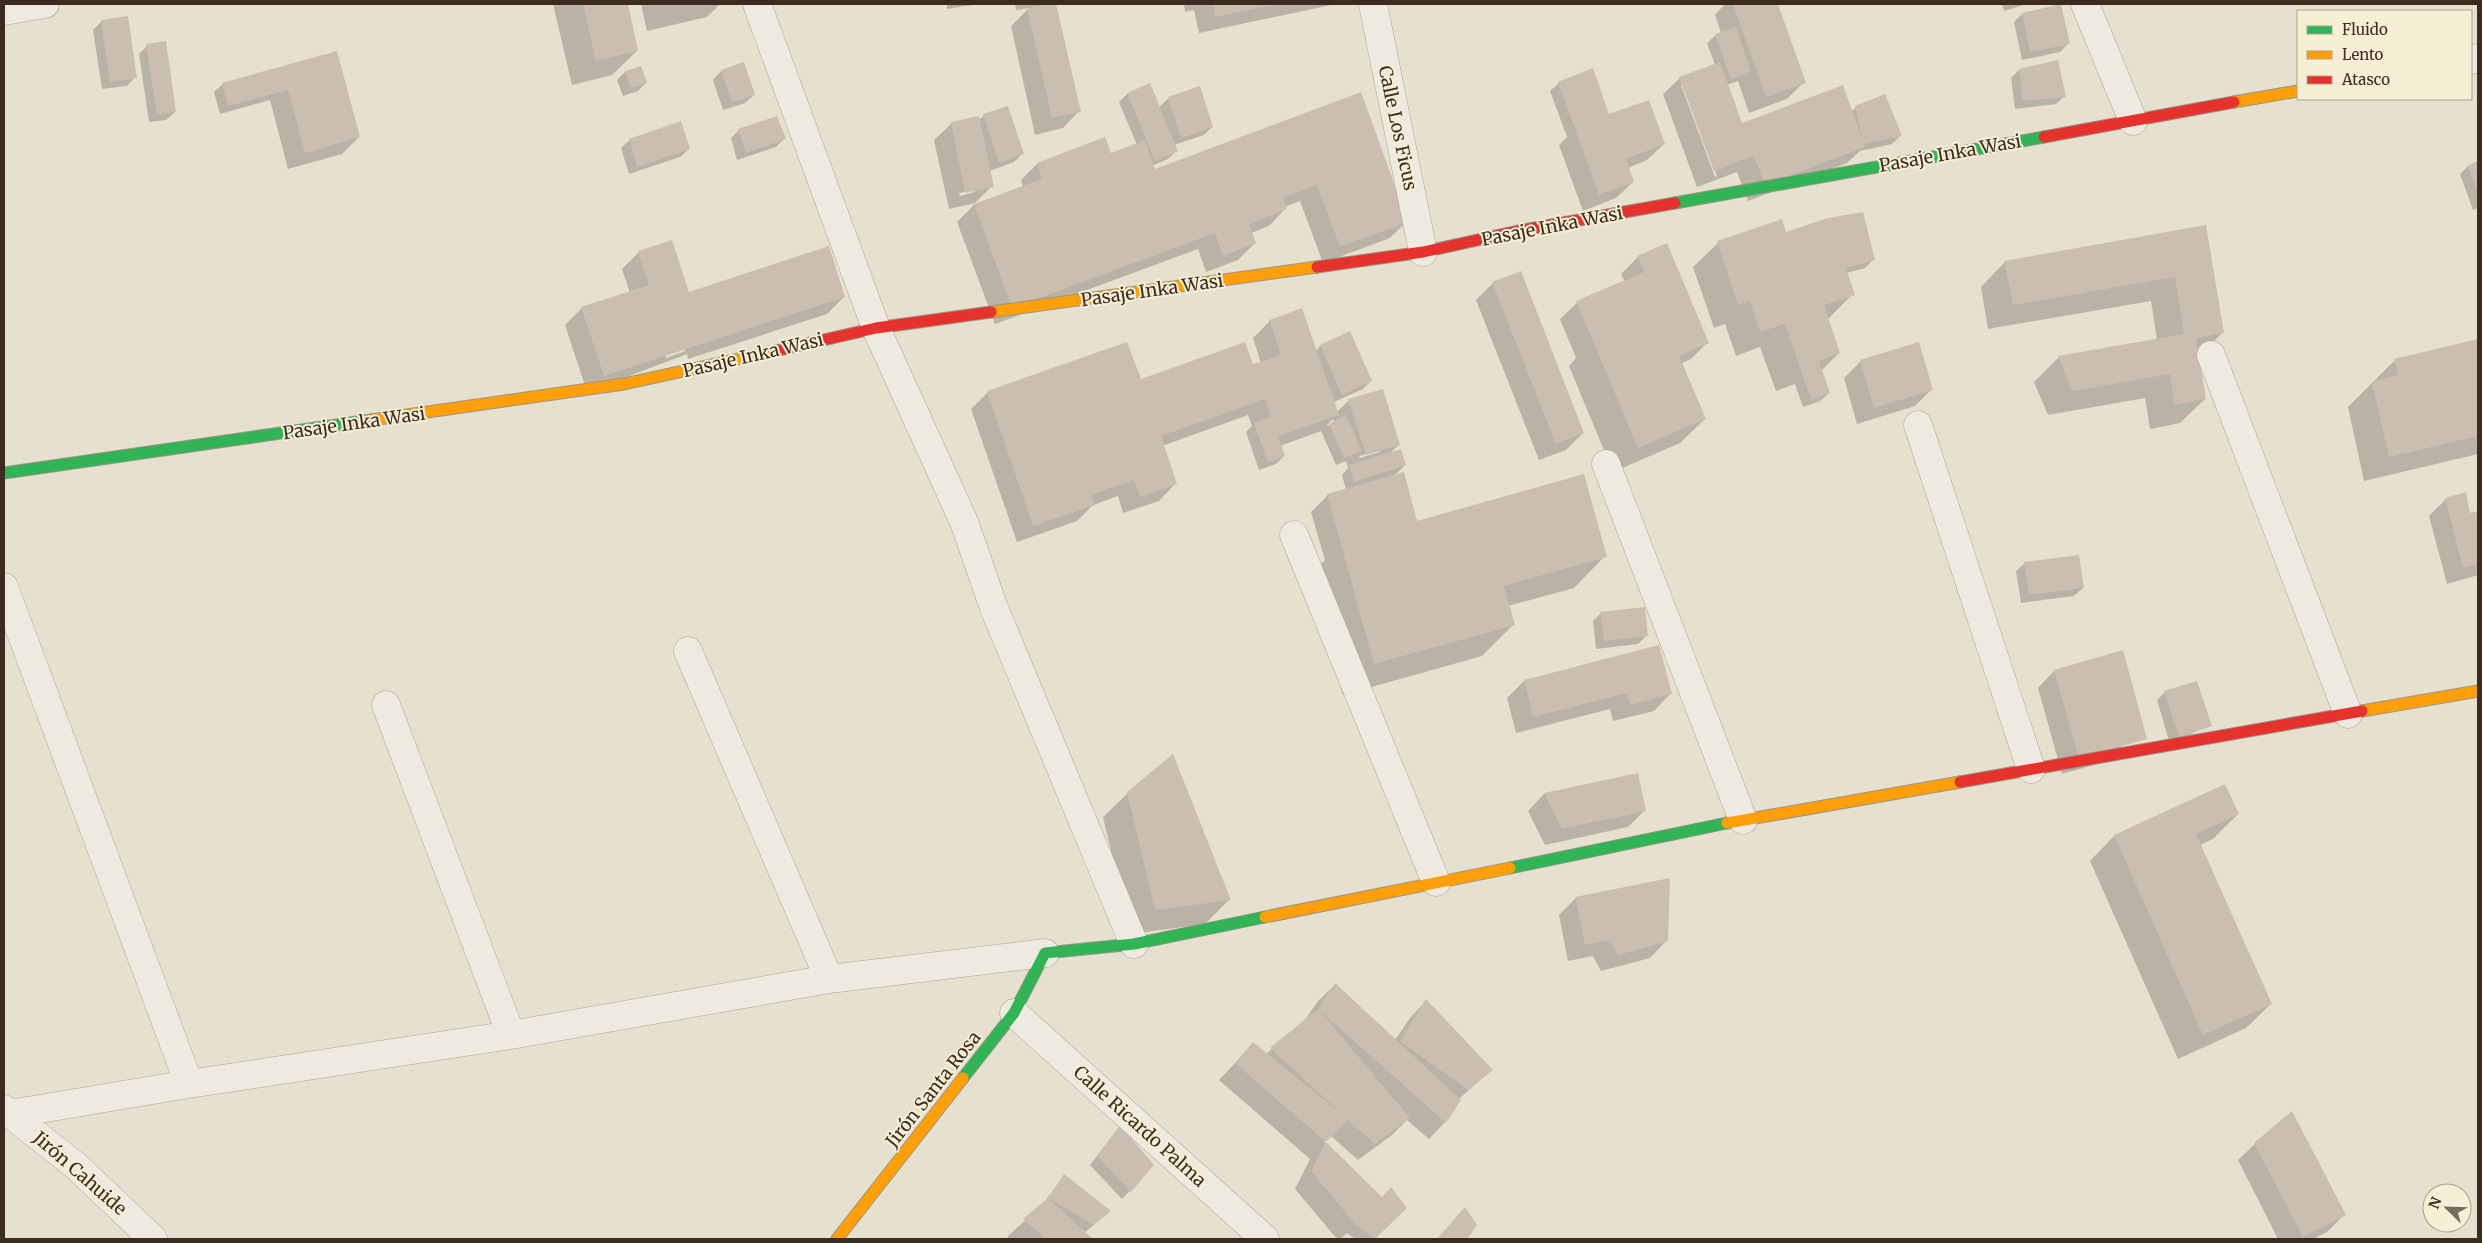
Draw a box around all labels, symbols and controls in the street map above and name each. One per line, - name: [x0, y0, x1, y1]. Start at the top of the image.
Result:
- legend: [2297, 10, 2472, 100]
- text: Fluido: [2342, 20, 2388, 39]
- text: Lento: [2342, 45, 2384, 64]
- street label: Calle Los Ficus: [1374, 63, 1422, 193]
- text: Atasco: [2341, 70, 2390, 89]
- street label: Pasaje Inka Wasi: [1877, 129, 2023, 177]
- street label: Pasaje Inka Wasi: [1479, 201, 1625, 251]
- street label: Pasaje Inka Wasi: [1079, 269, 1225, 311]
- street label: Pasaje Inka Wasi: [680, 328, 826, 382]
- street label: Pasaje Inka Wasi: [281, 402, 427, 444]
- street label: Jirón Santa Rosa: [880, 1026, 986, 1153]
- street label: Calle Ricardo Palma: [1069, 1060, 1211, 1192]
- street label: Jirón Cahuide: [28, 1125, 132, 1220]
- north arrow: [2422, 1183, 2472, 1233]
- text: N: [2425, 1194, 2445, 1212]

